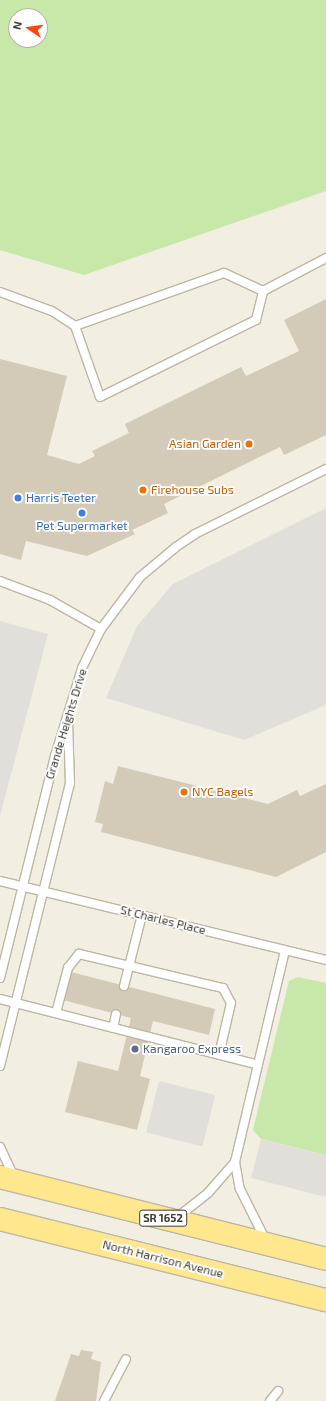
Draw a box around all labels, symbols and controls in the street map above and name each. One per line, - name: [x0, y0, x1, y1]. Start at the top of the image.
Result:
- north arrow: [8, 8, 48, 48]
- text: N: [10, 20, 24, 31]
- place label: Asian Garden: [169, 437, 241, 451]
- marker: Asian Garden: [244, 439, 254, 449]
- place label: Firehouse Subs: [151, 483, 234, 497]
- marker: Firehouse Subs: [138, 485, 148, 495]
- place label: Harris Teeter: [26, 491, 96, 505]
- marker: Harris Teeter: [13, 493, 23, 503]
- marker: Pet Supermarket: [77, 508, 87, 518]
- place label: Pet Supermarket: [36, 519, 128, 533]
- street label: Grande Heights Drive: [42, 667, 90, 781]
- place label: NYC Bagels: [192, 785, 253, 799]
- marker: NYC Bagels: [179, 787, 189, 797]
- street label: St Charles Place: [119, 902, 207, 938]
- place label: Kangaroo Express: [143, 1042, 241, 1056]
- marker: Kangaroo Express: [130, 1044, 140, 1054]
- road number: SR 1652: [139, 1209, 187, 1227]
- street label: North Harrison Avenue: [101, 1237, 225, 1281]

